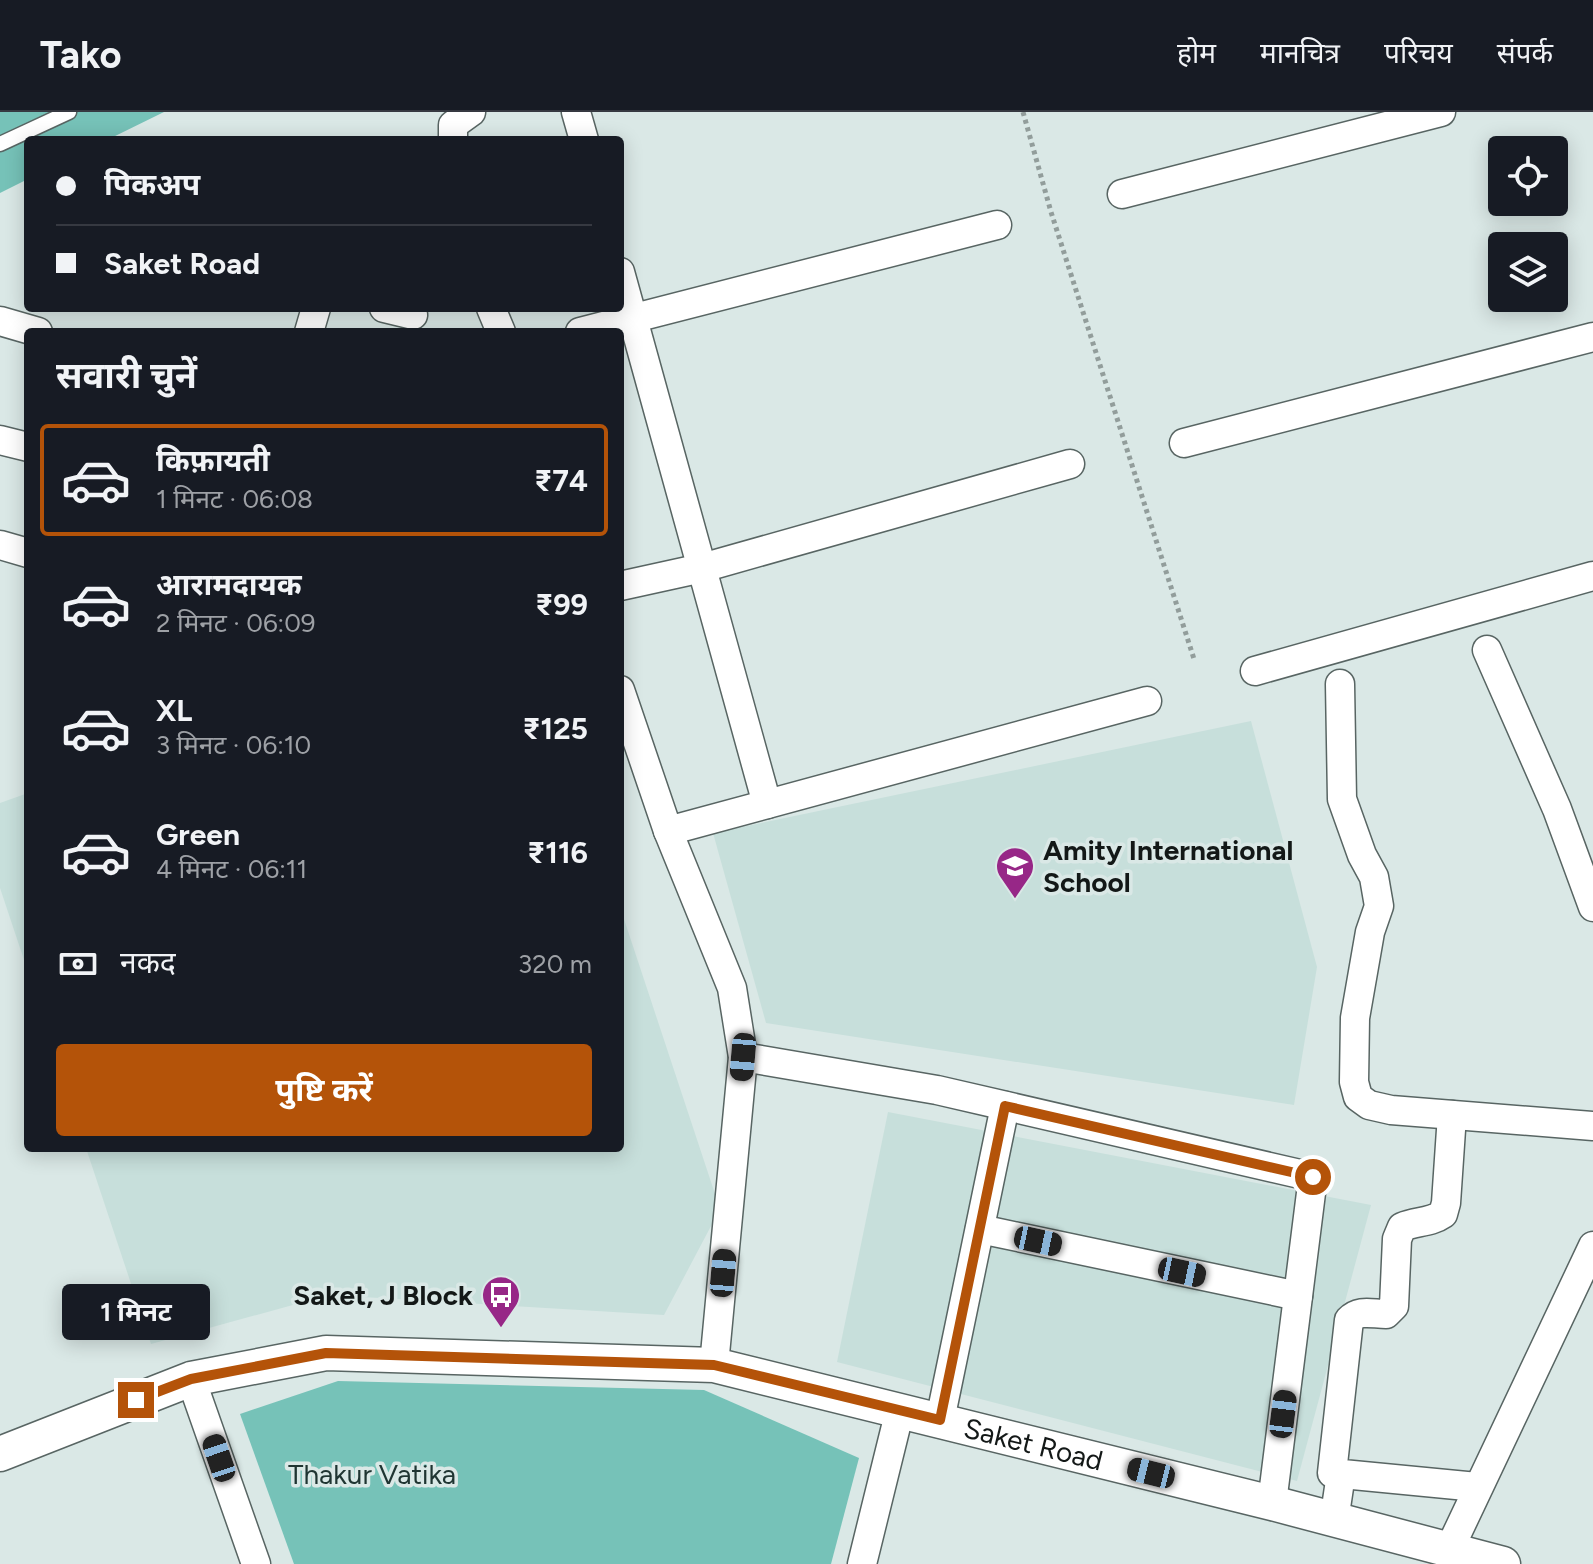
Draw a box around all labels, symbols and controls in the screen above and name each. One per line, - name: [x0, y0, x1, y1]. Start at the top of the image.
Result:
- text: Tako: [40, 32, 121, 78]
- text: होम: [1177, 36, 1216, 70]
- text: मानचित्र: [1260, 36, 1340, 70]
- text: परिचय: [1384, 36, 1453, 70]
- text: संपर्क: [1497, 36, 1553, 70]
- map controls: [1488, 136, 1568, 312]
- button: locate: [1488, 136, 1568, 216]
- text: पिकअप: [104, 166, 200, 203]
- button: layers: [1488, 232, 1568, 312]
- text: Saket Road: [104, 245, 260, 282]
- text: सवारी चुनें: [56, 354, 197, 397]
- text: किफ़ायती: [156, 442, 270, 479]
- icon: car: [60, 444, 132, 516]
- text: ₹74: [534, 462, 588, 499]
- text: 1 मिनट · 06:08: [156, 483, 313, 515]
- text: आरामदायक: [156, 566, 302, 603]
- icon: car: [60, 568, 132, 640]
- text: ₹99: [535, 586, 588, 623]
- text: 2 मिनट · 06:09: [156, 607, 316, 639]
- icon: car: [60, 692, 132, 764]
- text: XL: [156, 692, 192, 729]
- text: ₹125: [523, 710, 588, 747]
- text: 3 मिनट · 06:10: [156, 729, 311, 761]
- icon: car: [60, 816, 132, 888]
- text: Green: [156, 816, 240, 853]
- place label: Amity International School: [1043, 833, 1293, 899]
- text: ₹116: [527, 834, 588, 871]
- school or university icon: Amity International School: [994, 845, 1036, 900]
- text: 4 मिनट · 06:11: [156, 853, 307, 885]
- icon: cash: [56, 942, 100, 986]
- text: नकद: [120, 944, 176, 981]
- text: 320 m: [518, 948, 592, 980]
- car: [729, 1032, 757, 1082]
- button: पुष्टि करें: [56, 1044, 592, 1136]
- route start: [1295, 1159, 1331, 1195]
- car: [1012, 1224, 1064, 1258]
- car: [709, 1248, 737, 1298]
- car: [1156, 1255, 1208, 1289]
- bus stop icon: Saket, J Block: [480, 1274, 522, 1329]
- place label: Saket, J Block: [293, 1278, 473, 1312]
- callout: 1 मिनट: [62, 1284, 210, 1340]
- text: 1 मिनट: [100, 1296, 172, 1328]
- route end: [118, 1382, 154, 1418]
- car: [1268, 1389, 1298, 1439]
- street label: Saket Road: [960, 1410, 1107, 1478]
- car: [200, 1431, 238, 1485]
- car: [1125, 1456, 1177, 1490]
- park label: Thakur Vatika: [288, 1457, 456, 1491]

